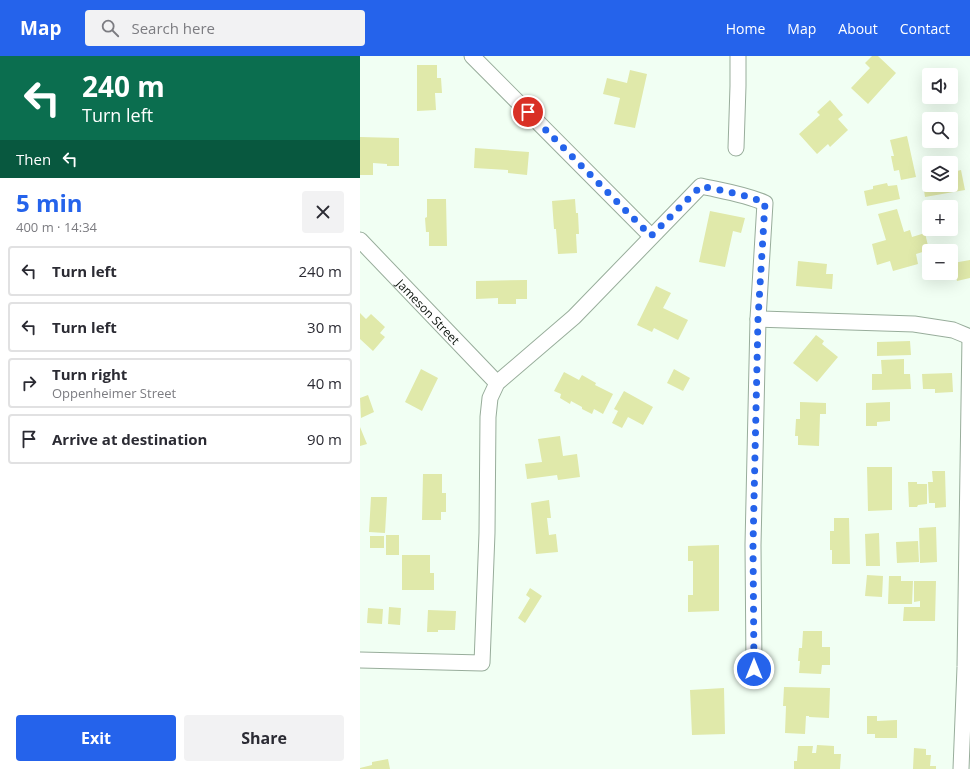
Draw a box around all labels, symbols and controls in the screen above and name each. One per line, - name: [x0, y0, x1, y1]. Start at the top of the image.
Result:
- search box: [85, 10, 365, 46]
- text: Map: [20, 15, 61, 41]
- icon: search: [99, 17, 121, 39]
- text: Search here: [131, 18, 215, 38]
- text: Home: [726, 19, 765, 38]
- text: Map: [787, 19, 816, 38]
- text: About: [838, 19, 878, 38]
- text: Contact: [900, 19, 950, 38]
- text: 240 m: [82, 67, 165, 105]
- map controls: [922, 68, 958, 280]
- button: sound: [922, 68, 958, 104]
- icon: left: [16, 72, 68, 124]
- pin: [511, 95, 545, 129]
- icon: arrive: [517, 101, 539, 123]
- text: Turn left: [82, 103, 153, 127]
- button: search: [922, 112, 958, 148]
- icon: left: [59, 148, 81, 170]
- text: Then: [16, 149, 51, 169]
- button: layers: [922, 156, 958, 192]
- text: 5 min: [16, 186, 83, 219]
- button: close: [302, 191, 344, 233]
- button: +: [922, 200, 958, 236]
- text: 400 m · 14:34: [16, 218, 97, 236]
- button: −: [922, 244, 958, 280]
- icon: left: [18, 260, 40, 282]
- text: Turn left: [52, 261, 117, 281]
- text: 240 m: [298, 261, 342, 281]
- street label: Jameson Street: [392, 274, 464, 348]
- icon: left: [18, 316, 40, 338]
- text: Turn left: [52, 317, 117, 337]
- text: 30 m: [307, 317, 342, 337]
- text: Turn right: [52, 364, 127, 384]
- icon: right: [18, 372, 40, 394]
- text: 40 m: [307, 373, 342, 393]
- text: Oppenheimer Street: [52, 384, 176, 402]
- icon: arrive: [18, 428, 40, 450]
- text: Arrive at destination: [52, 429, 207, 449]
- text: 90 m: [307, 429, 342, 449]
- position arrow: [733, 648, 775, 690]
- button: Exit: [16, 715, 176, 761]
- button: Share: [184, 715, 344, 761]

